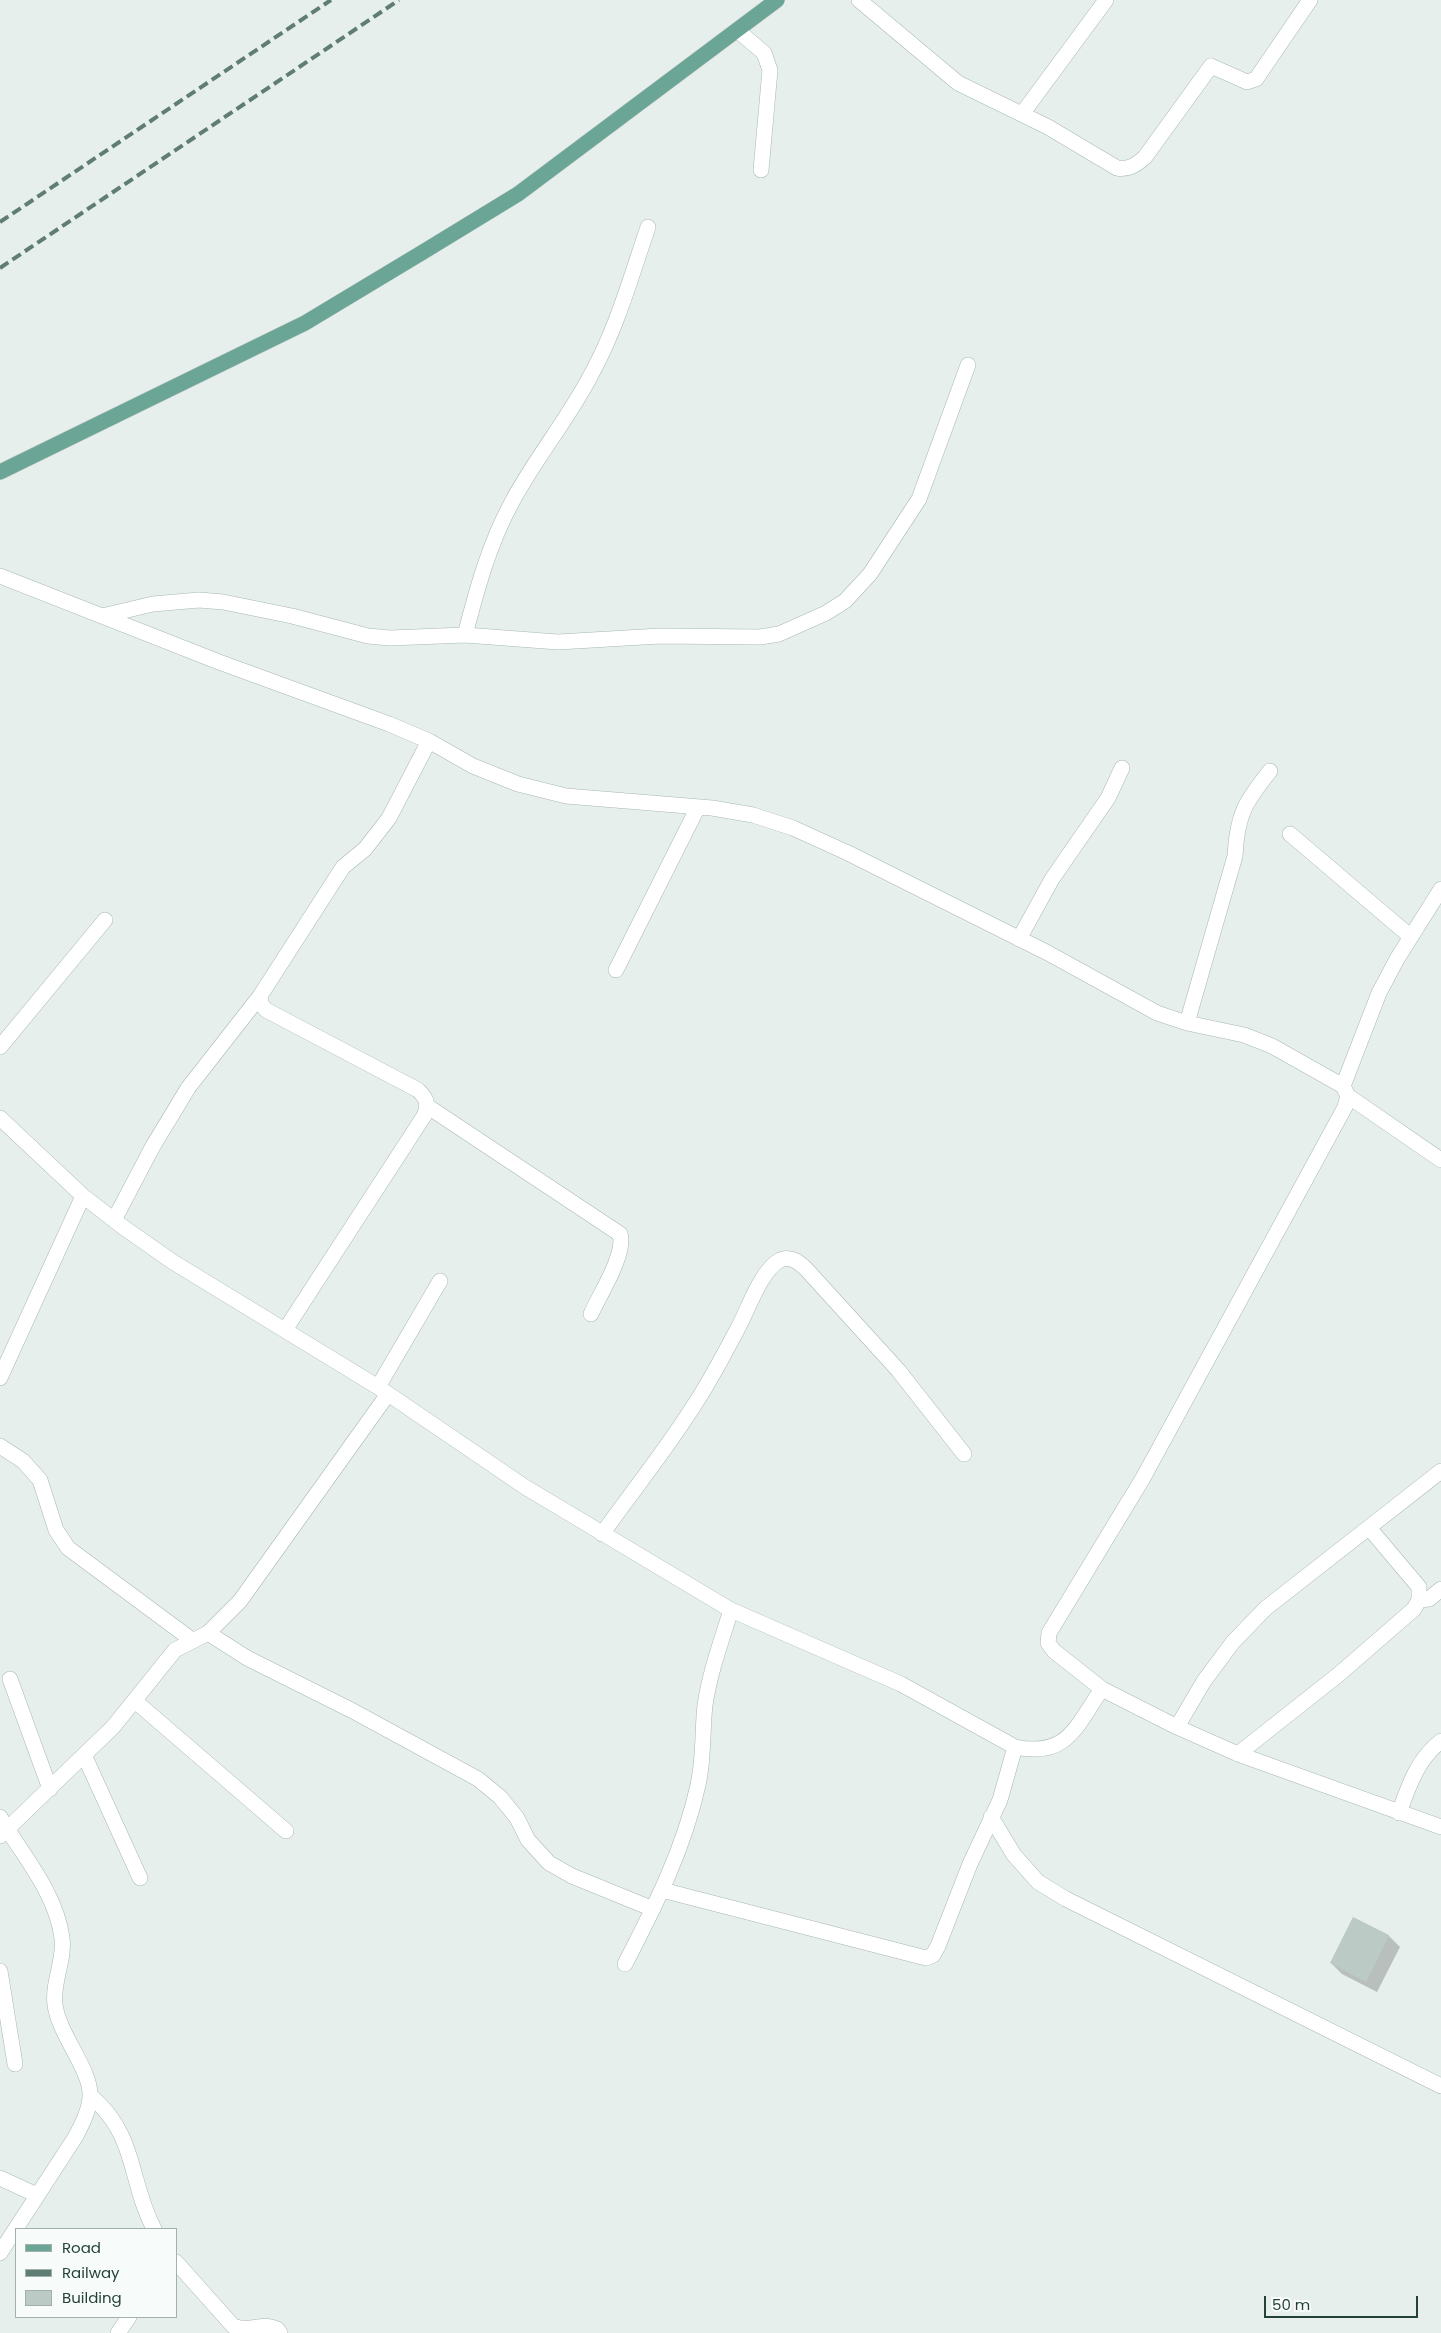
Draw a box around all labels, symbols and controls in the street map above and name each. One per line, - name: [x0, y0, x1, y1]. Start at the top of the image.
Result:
- legend: [15, 2228, 178, 2318]
- text: Road: [62, 2237, 101, 2258]
- text: Railway: [62, 2262, 120, 2283]
- scale bar: [1266, 2286, 1420, 2318]
- text: Building: [62, 2287, 122, 2308]
- text: 50 m: [1272, 2294, 1310, 2315]

